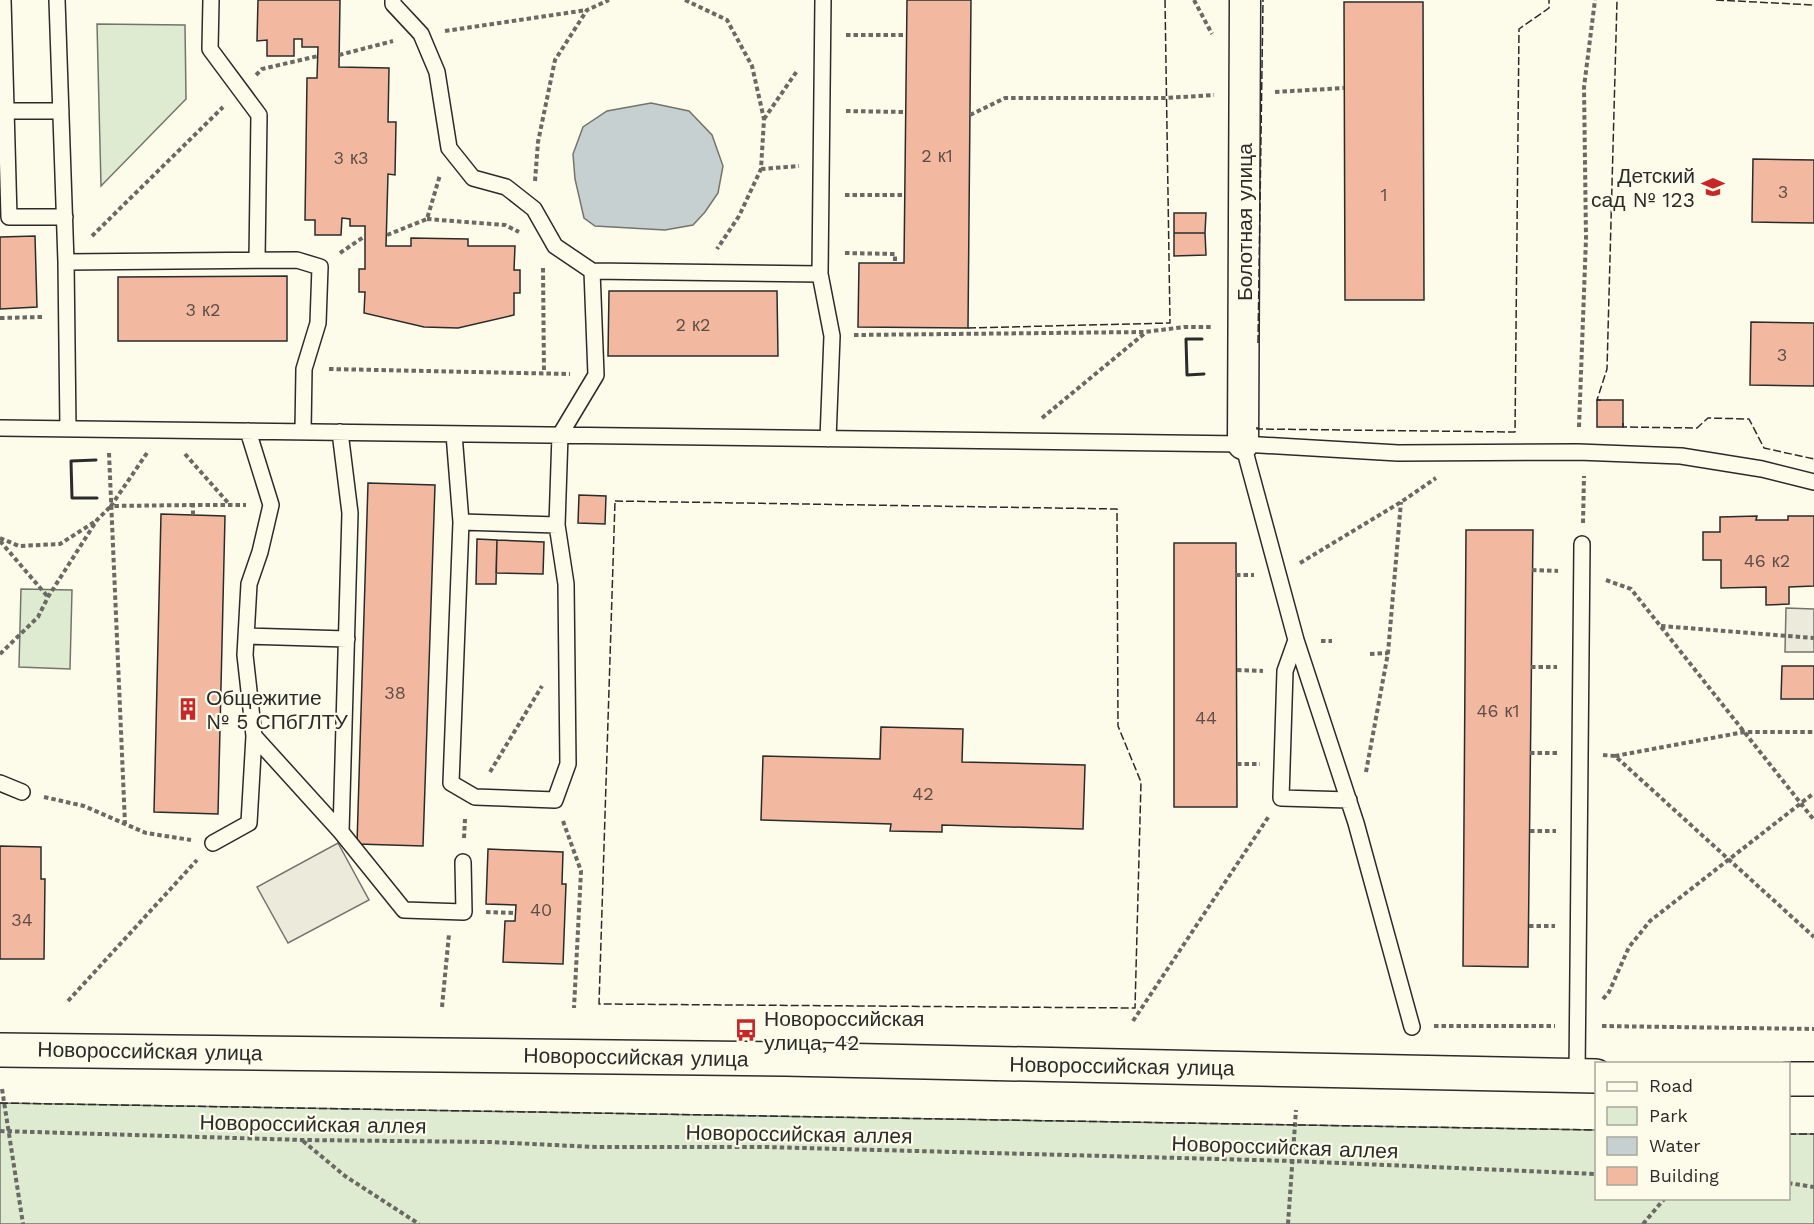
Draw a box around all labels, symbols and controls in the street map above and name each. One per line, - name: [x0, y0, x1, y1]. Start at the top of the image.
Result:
- street label: Болотная улица: [1232, 143, 1257, 301]
- house number: 2 к1: [921, 145, 953, 166]
- house number: 3 к3: [333, 147, 369, 168]
- place label: Детский сад № 123: [1591, 163, 1695, 212]
- school or university icon: Детский сад № 123: [1700, 174, 1726, 200]
- house number: 3: [1778, 181, 1788, 202]
- house number: 1: [1380, 184, 1388, 205]
- house number: 3 к2: [185, 299, 221, 320]
- house number: 2 к2: [675, 314, 711, 335]
- house number: 3: [1777, 344, 1787, 365]
- house number: 46 к2: [1744, 550, 1790, 571]
- house number: 38: [384, 682, 406, 703]
- place label: Общежитие № 5 СПбГЛТУ: [206, 685, 349, 734]
- building icon: Общежитие № 5 СПбГЛТУ: [175, 696, 201, 722]
- house number: 46 к1: [1477, 700, 1519, 721]
- house number: 44: [1195, 707, 1217, 728]
- house number: 42: [912, 783, 934, 804]
- house number: 40: [530, 899, 552, 920]
- house number: 34: [11, 909, 33, 930]
- place label: Новороссийская улица, 42: [764, 1006, 924, 1055]
- bus stop icon: Новороссийская улица, 42: [733, 1017, 759, 1043]
- street label: Новороссийская улица: [37, 1037, 263, 1065]
- street label: Новороссийская улица: [523, 1043, 749, 1071]
- street label: Новороссийская улица: [1009, 1052, 1235, 1080]
- legend: [1595, 1062, 1790, 1200]
- text: Road: [1649, 1075, 1693, 1096]
- text: Park: [1649, 1105, 1688, 1126]
- street label: Новороссийская аллея: [199, 1110, 427, 1138]
- street label: Новороссийская аллея: [685, 1120, 913, 1148]
- street label: Новороссийская аллея: [1171, 1131, 1399, 1163]
- text: Water: [1649, 1135, 1701, 1156]
- text: Building: [1649, 1165, 1719, 1186]

